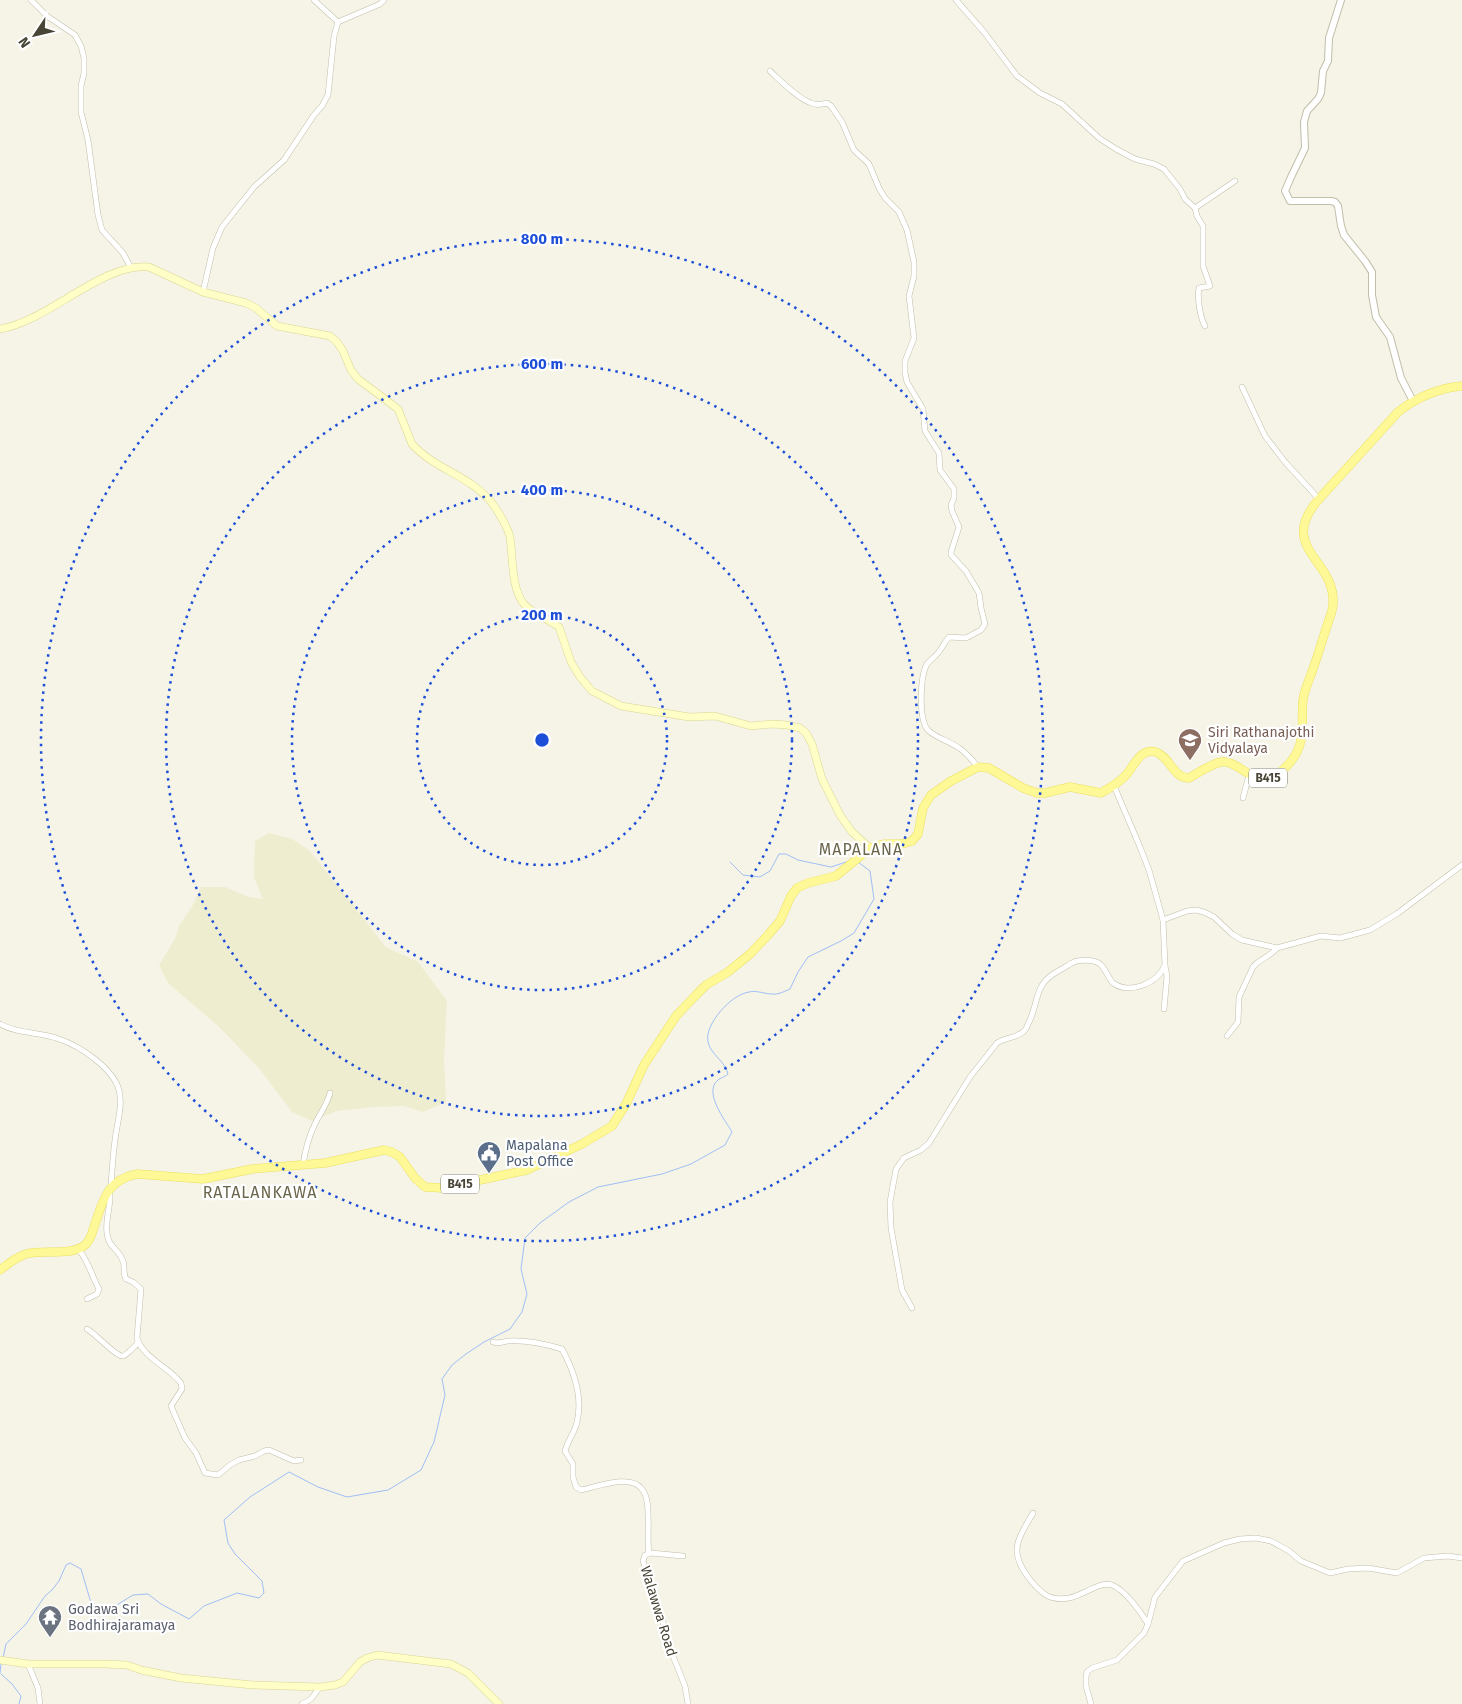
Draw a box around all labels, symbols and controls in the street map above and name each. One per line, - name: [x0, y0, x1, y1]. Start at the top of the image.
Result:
- north arrow: [10, 10, 60, 60]
- text: N: [15, 33, 34, 51]
- text: 800 m: [521, 230, 563, 248]
- text: 600 m: [521, 355, 563, 373]
- text: 400 m: [521, 481, 563, 499]
- text: 200 m: [521, 606, 563, 624]
- place label: Siri Rathanajothi Vidyalaya: [1208, 724, 1314, 757]
- school or university icon: Siri Rathanajothi Vidyalaya: [1177, 727, 1203, 761]
- centre of rings: [533, 731, 551, 749]
- road number: B415: [1249, 768, 1287, 788]
- district label: MAPALANA: [819, 840, 903, 859]
- place label: Mapalana Post Office: [506, 1137, 574, 1170]
- public building icon: Mapalana Post Office: [476, 1140, 502, 1174]
- road number: B415: [441, 1174, 479, 1194]
- district label: RATALANKAWA: [203, 1183, 317, 1202]
- street label: Walawwa Road: [637, 1564, 680, 1658]
- place label: Godawa Sri Bodhirajaramaya: [68, 1601, 175, 1634]
- temple icon: Godawa Sri Bodhirajaramaya: [37, 1604, 63, 1638]

